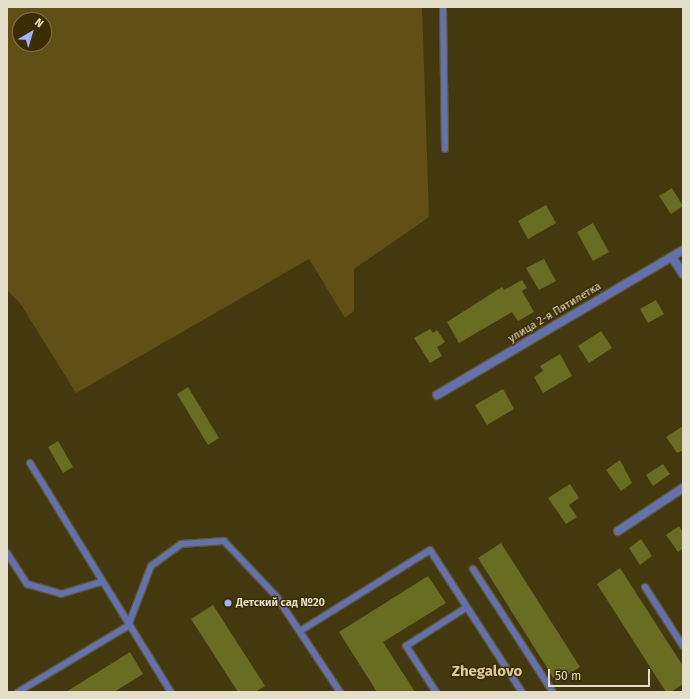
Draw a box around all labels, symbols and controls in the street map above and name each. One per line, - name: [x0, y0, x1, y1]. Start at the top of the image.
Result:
- north arrow: [12, 12, 52, 52]
- text: N: [32, 16, 46, 30]
- street label: улица 2-я Пятилетка: [506, 280, 604, 346]
- place label: Детский сад №20: [236, 596, 325, 610]
- marker: Детский сад №20: [223, 598, 233, 608]
- scale bar: [550, 661, 652, 687]
- district label: Zhegalovo: [452, 663, 522, 681]
- text: 50 m: [555, 669, 581, 683]

